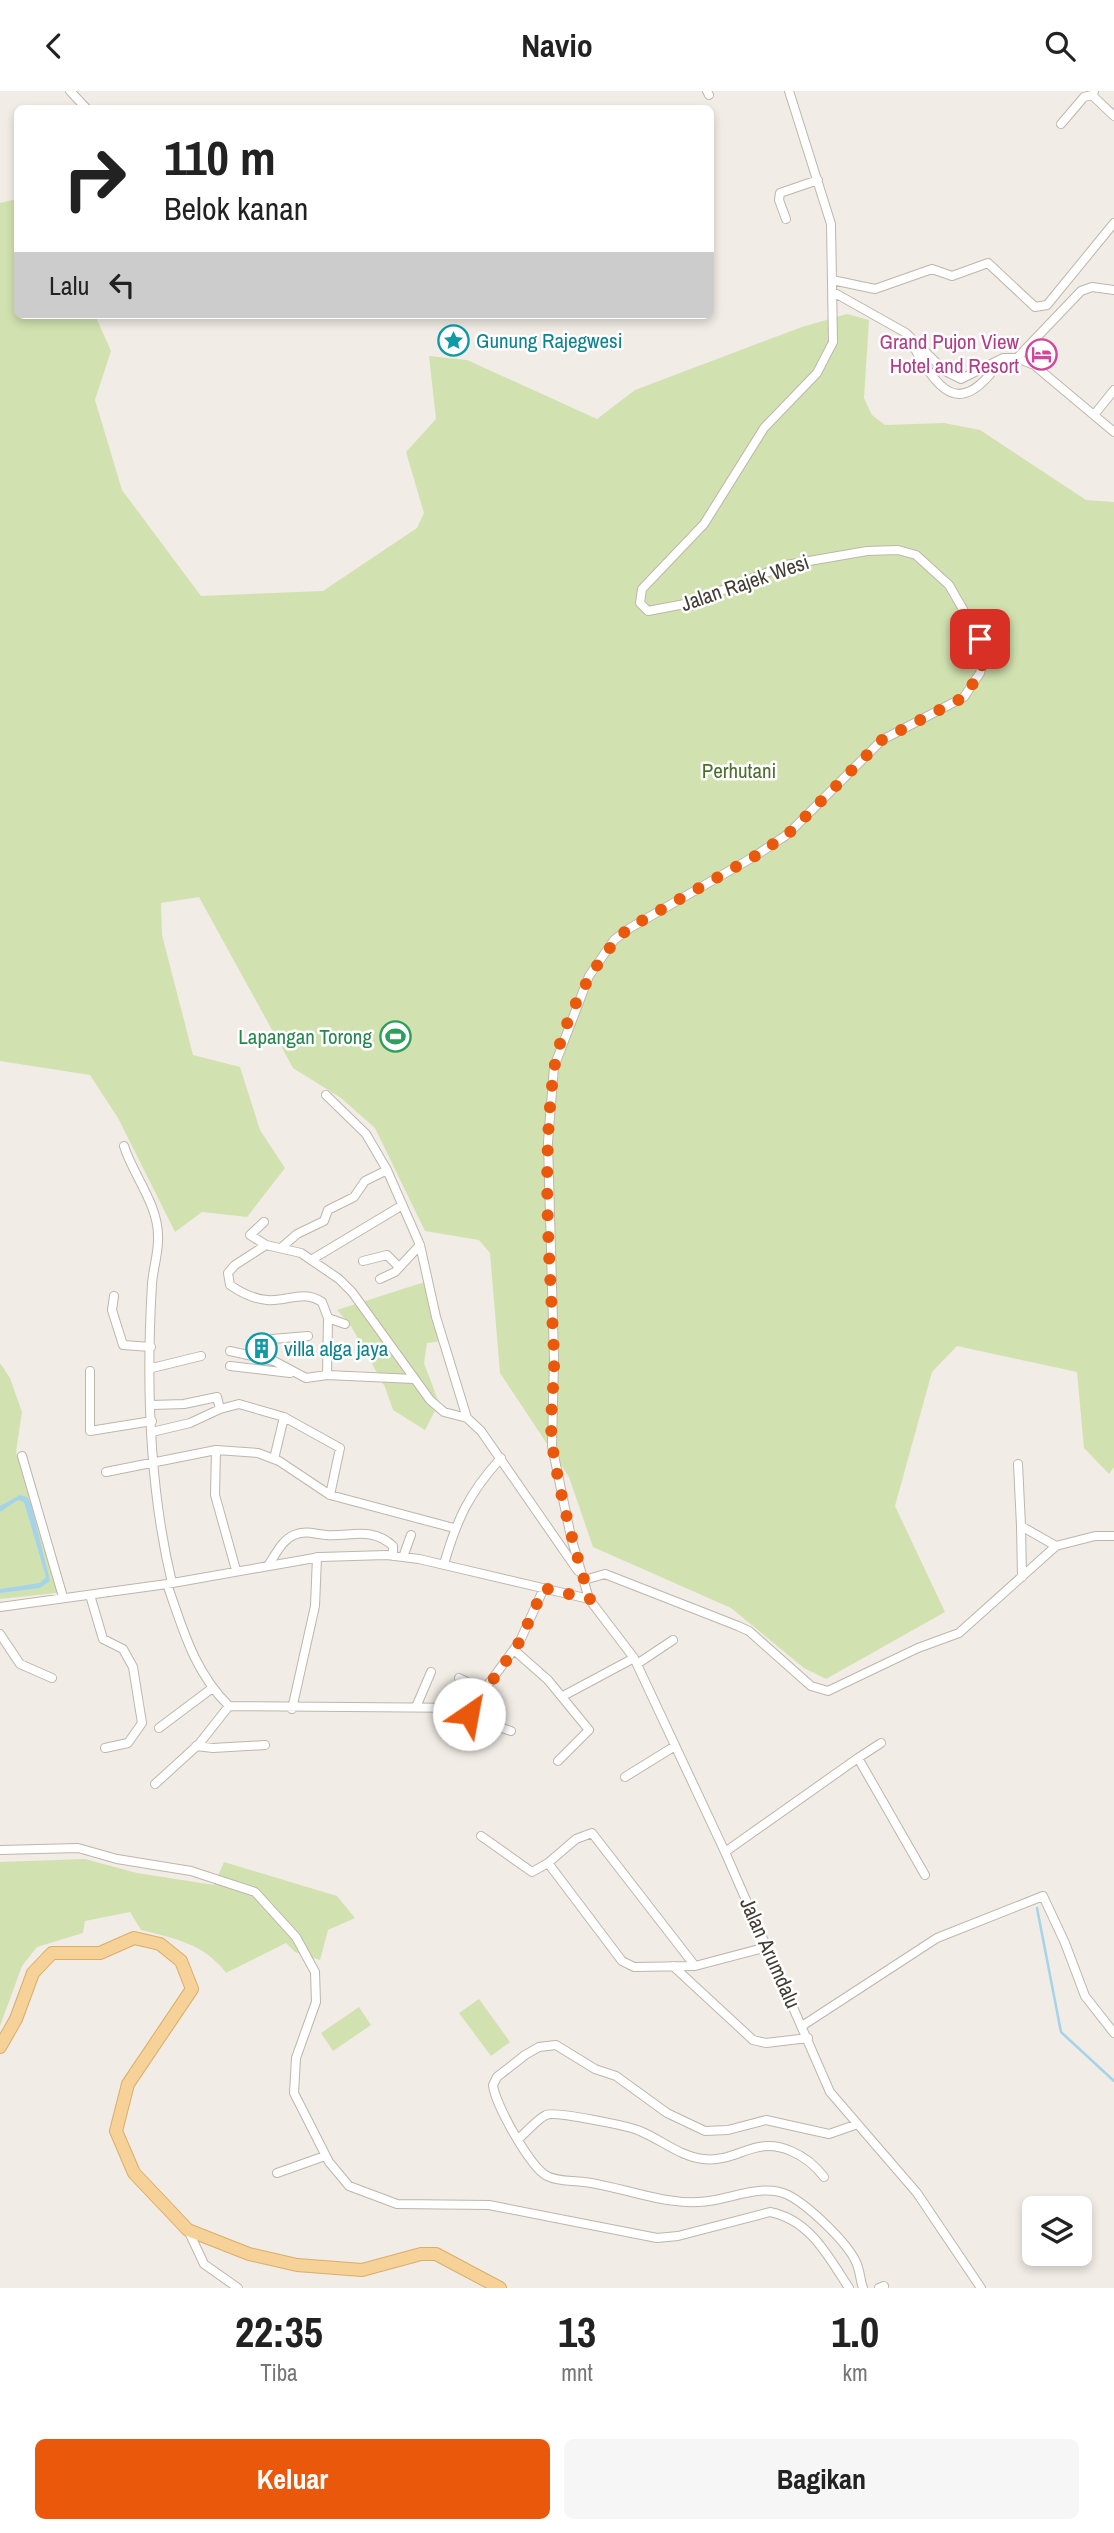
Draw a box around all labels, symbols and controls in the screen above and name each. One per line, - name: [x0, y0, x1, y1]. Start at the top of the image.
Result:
- text: Navio: [521, 24, 593, 67]
- icon: back: [35, 27, 73, 65]
- icon: search: [1041, 27, 1079, 65]
- text: 110 m: [164, 124, 276, 190]
- icon: right: [49, 133, 140, 224]
- text: Belok kanan: [164, 187, 308, 230]
- icon: left: [103, 266, 141, 304]
- text: Lalu: [49, 268, 89, 303]
- place icon: Gunung Rajegwesi: [436, 324, 470, 358]
- place label: Gunung Rajegwesi: [476, 326, 622, 355]
- place label: Grand Pujon View Hotel and Resort: [880, 327, 1020, 380]
- hotel icon: Grand Pujon View Hotel and Resort: [1025, 337, 1059, 371]
- street label: Jalan Rajek Wesi: [677, 547, 813, 618]
- pin: [950, 609, 1010, 669]
- icon: arrive: [961, 620, 999, 658]
- park label: Perhutani: [702, 756, 776, 785]
- sports icon: Lapangan Torong: [378, 1020, 412, 1054]
- place label: Lapangan Torong: [238, 1022, 372, 1051]
- building icon: villa alga jaya: [244, 1332, 278, 1366]
- place label: villa alga jaya: [284, 1334, 389, 1363]
- position arrow: [432, 1677, 506, 1751]
- street label: Jalan Arumdalu: [733, 1893, 808, 2013]
- map controls: [1022, 2196, 1092, 2266]
- button: layers: [1022, 2196, 1092, 2266]
- text: 22:35: [235, 2304, 323, 2360]
- text: 13: [558, 2304, 596, 2360]
- text: 1.0: [831, 2304, 879, 2360]
- text: Tiba: [260, 2357, 298, 2388]
- text: mnt: [561, 2357, 593, 2388]
- text: km: [843, 2357, 868, 2388]
- button: Keluar: [35, 2439, 550, 2519]
- button: Bagikan: [564, 2439, 1079, 2519]

